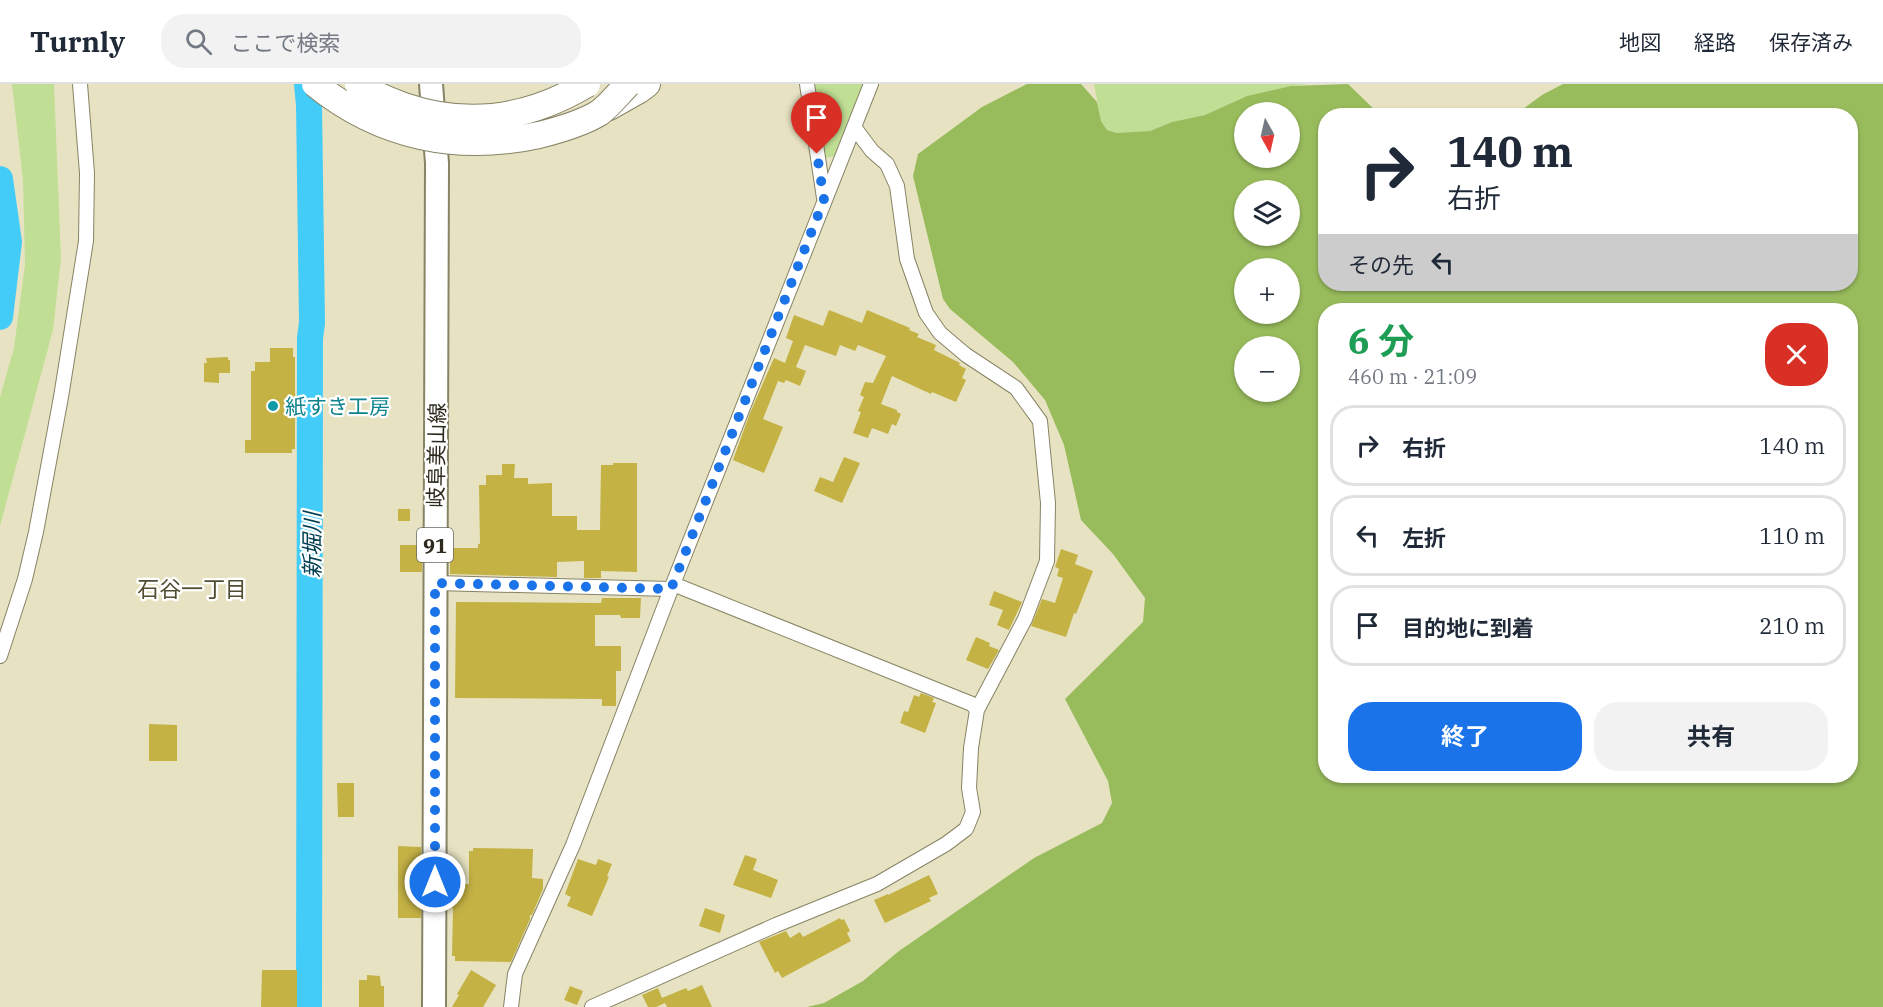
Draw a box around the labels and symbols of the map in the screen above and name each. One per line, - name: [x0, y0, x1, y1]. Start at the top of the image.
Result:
- pin: [791, 92, 842, 154]
- north arrow: [1234, 102, 1300, 168]
- place label: 紙すき工房: [285, 392, 390, 420]
- marker: 紙すき工房: [266, 399, 280, 413]
- street label: 岐阜美山線: [421, 402, 451, 508]
- water label: 新堀川: [297, 510, 326, 578]
- road number: 91: [417, 528, 453, 562]
- district label: 石谷一丁目: [137, 574, 247, 603]
- position arrow: [403, 850, 467, 914]

